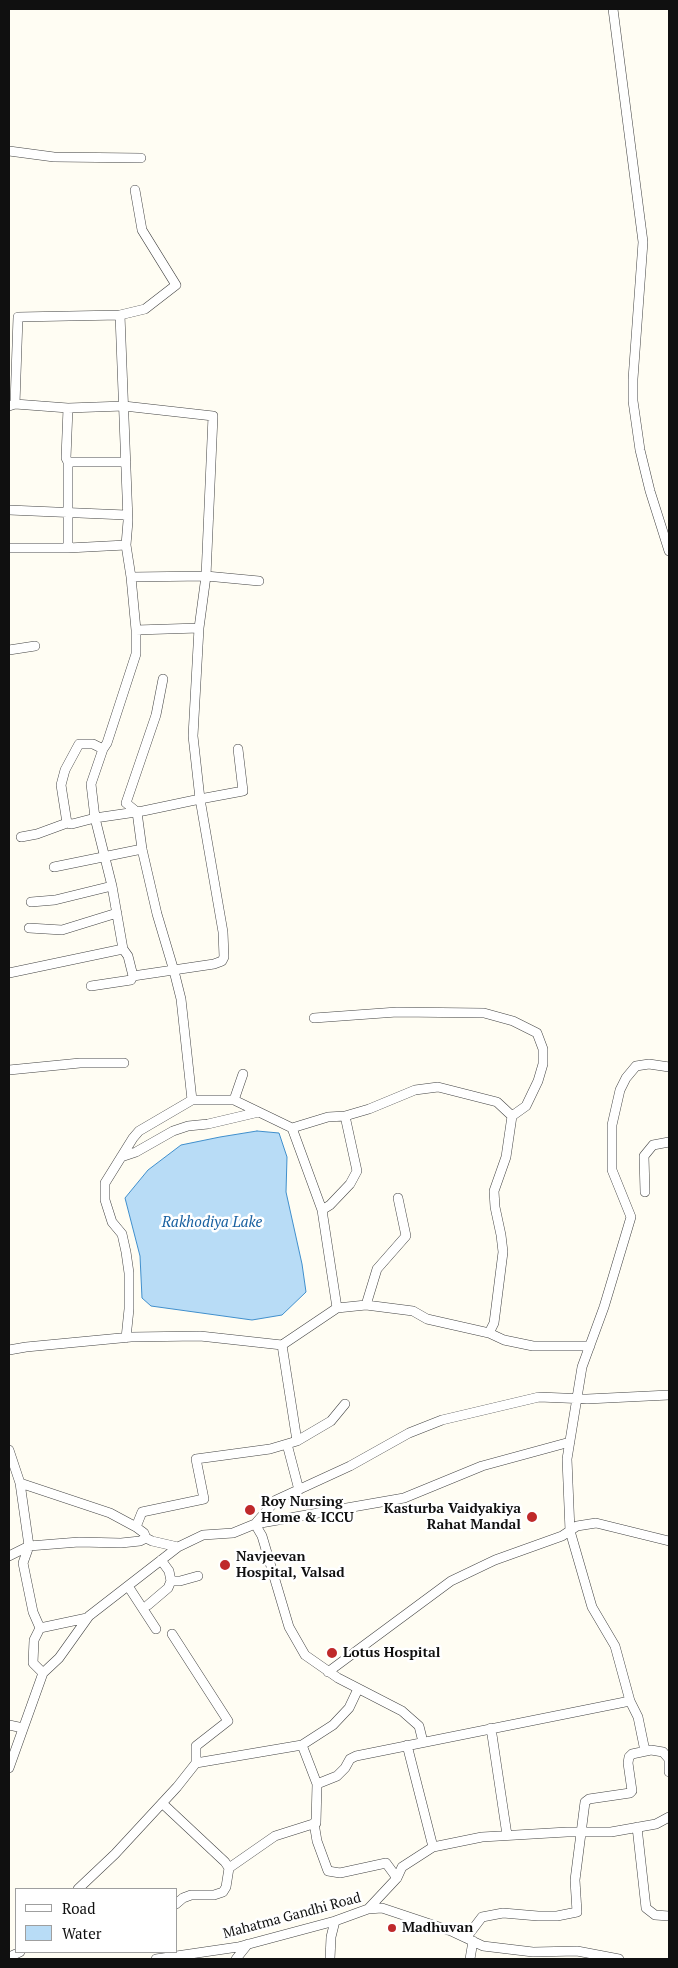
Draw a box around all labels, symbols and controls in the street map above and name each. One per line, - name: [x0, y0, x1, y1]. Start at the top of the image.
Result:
- water label: Rakhodiya Lake: [162, 1214, 262, 1232]
- place label: Roy Nursing Home & ICCU: [261, 1494, 354, 1526]
- place label: Kasturba Vaidyakiya Rahat Mandal: [384, 1501, 521, 1534]
- marker: Roy Nursing Home & ICCU: [243, 1503, 257, 1517]
- marker: Kasturba Vaidyakiya Rahat Mandal: [525, 1510, 539, 1524]
- place label: Navjeevan Hospital, Valsad: [236, 1549, 345, 1581]
- marker: Navjeevan Hospital, Valsad: [218, 1558, 232, 1572]
- place label: Lotus Hospital: [343, 1645, 440, 1661]
- marker: Lotus Hospital: [325, 1646, 339, 1660]
- legend: [15, 1888, 178, 1953]
- street label: Mahatma Gandhi Road: [221, 1889, 363, 1943]
- text: Road: [62, 1898, 95, 1918]
- place label: Madhuvan: [402, 1920, 473, 1936]
- marker: Madhuvan: [386, 1922, 398, 1934]
- text: Water: [62, 1923, 101, 1943]

